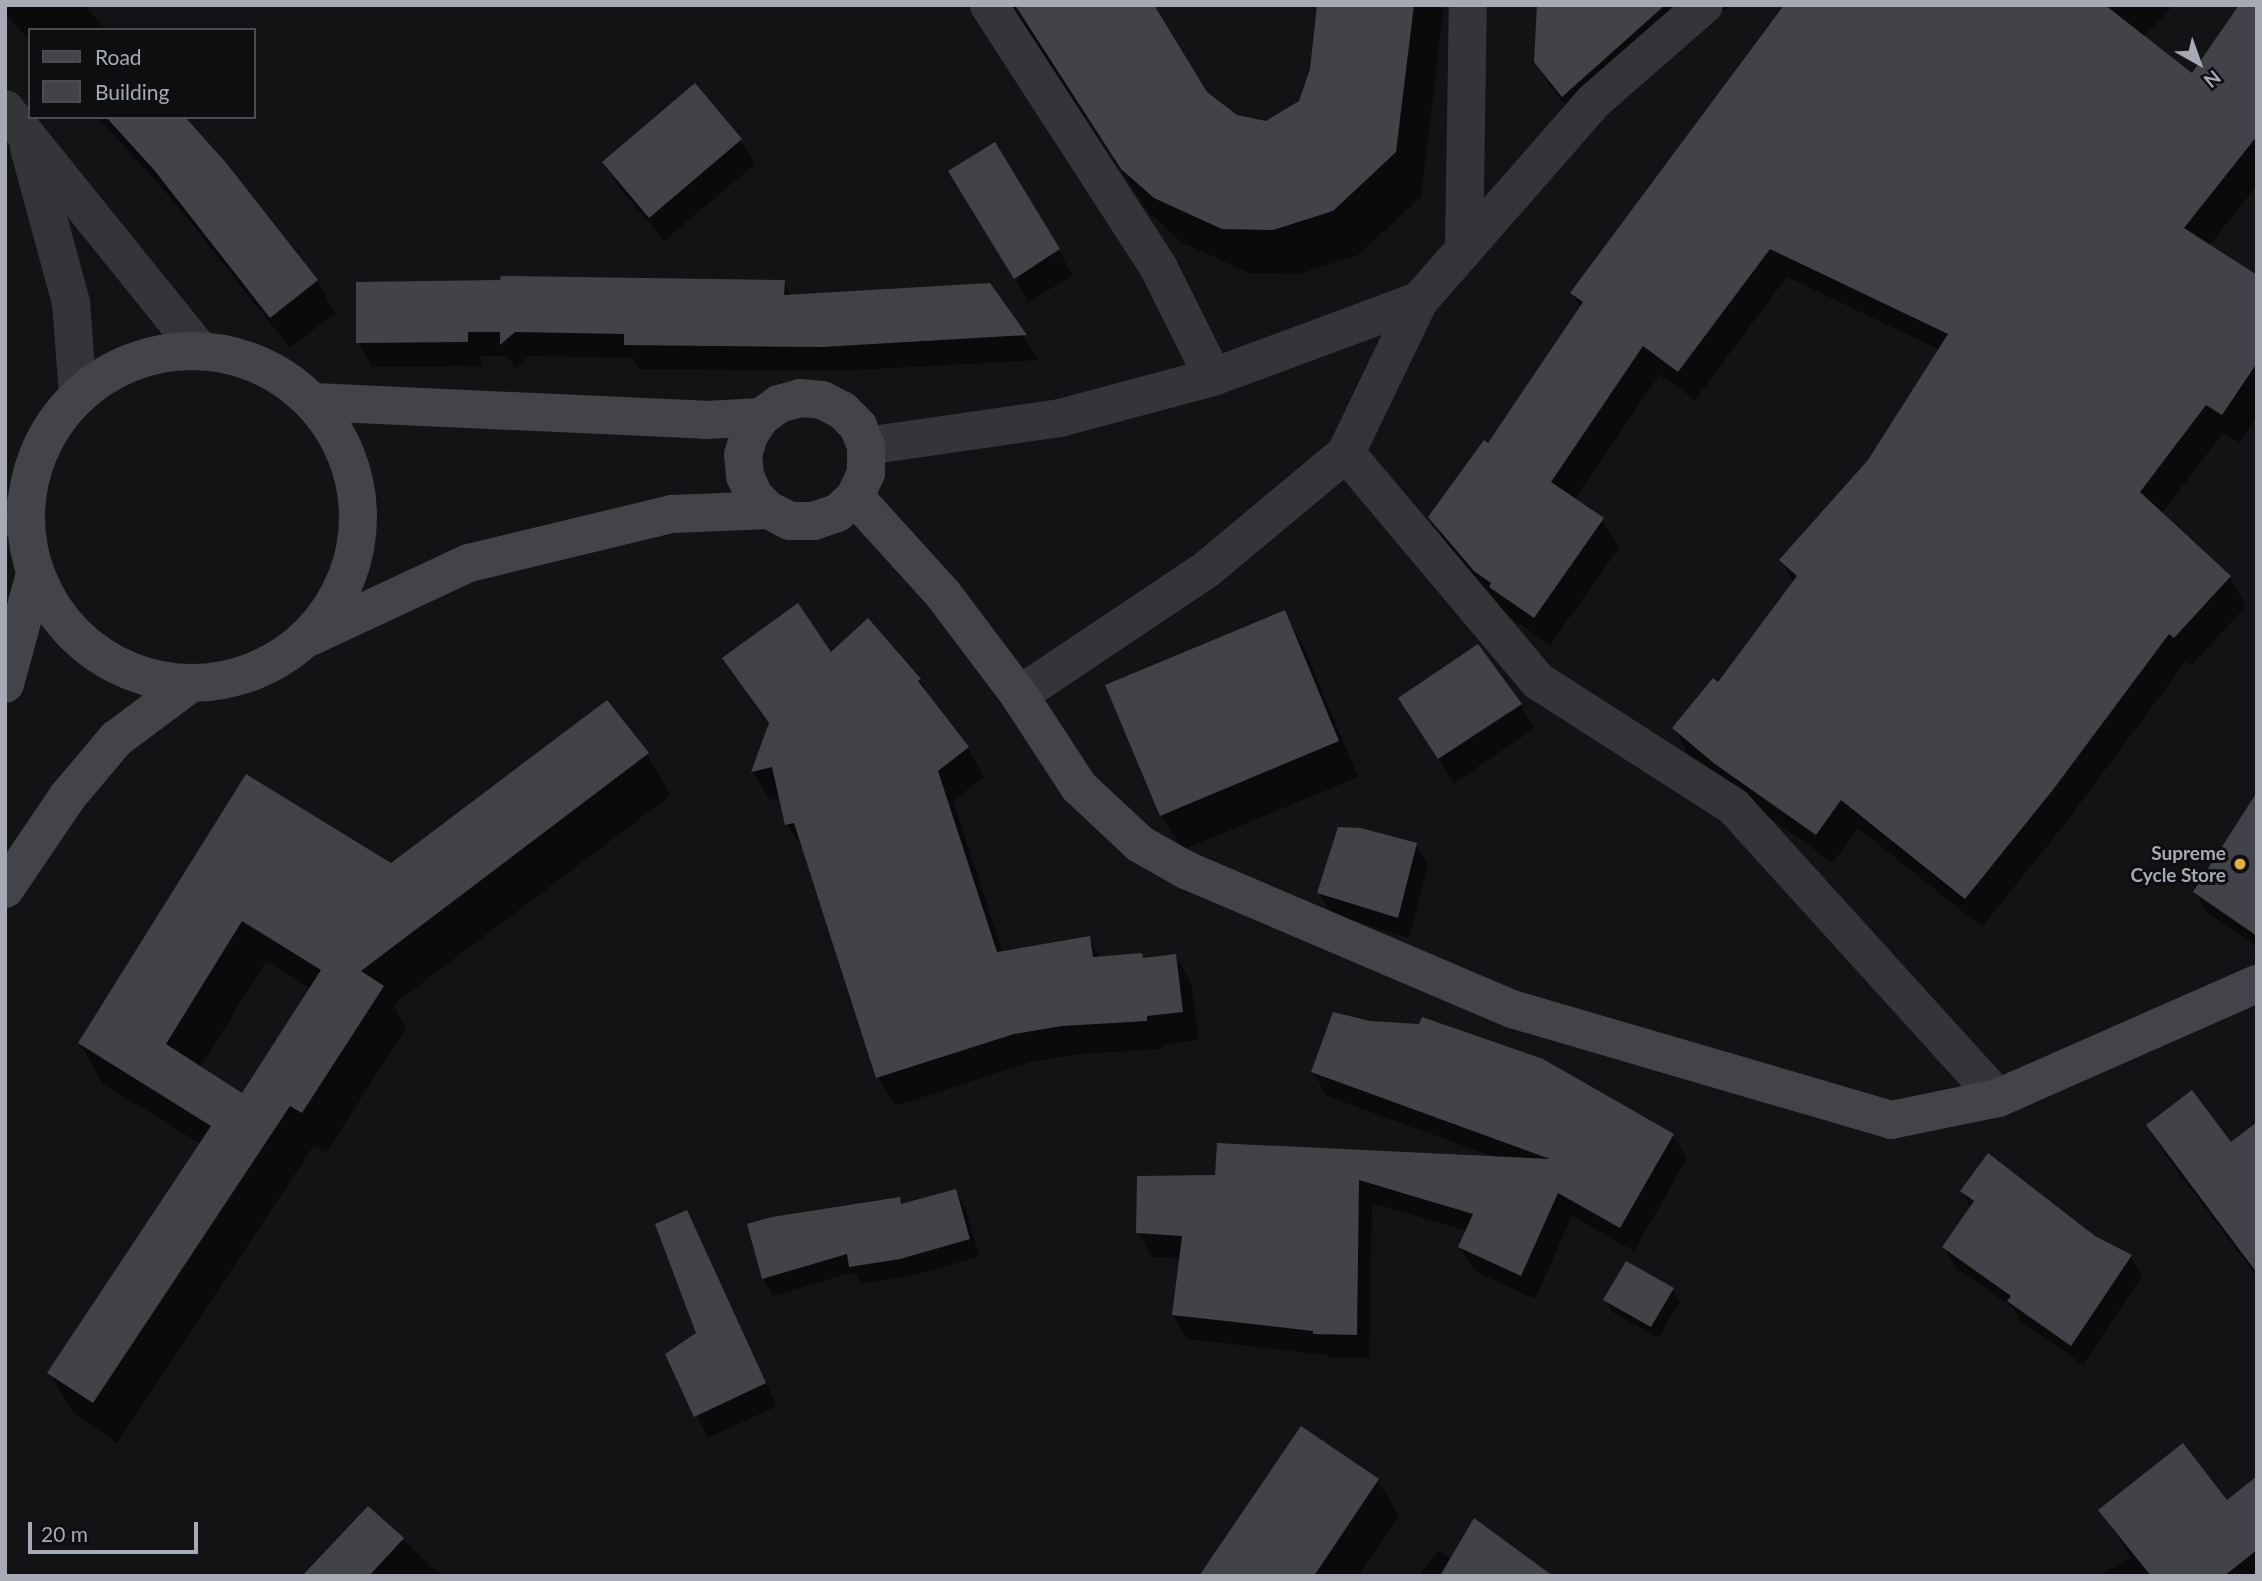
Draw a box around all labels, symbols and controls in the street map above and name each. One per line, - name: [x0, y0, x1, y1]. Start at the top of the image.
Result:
- legend: [28, 28, 256, 119]
- north arrow: [2164, 28, 2234, 98]
- text: Road: [95, 44, 142, 69]
- text: N: [2200, 66, 2226, 93]
- text: Building: [95, 79, 170, 104]
- place label: Supreme Cycle Store: [2131, 842, 2226, 886]
- marker: Supreme Cycle Store: [2232, 856, 2248, 872]
- scale bar: [32, 1508, 201, 1552]
- text: 20 m: [41, 1521, 88, 1546]

